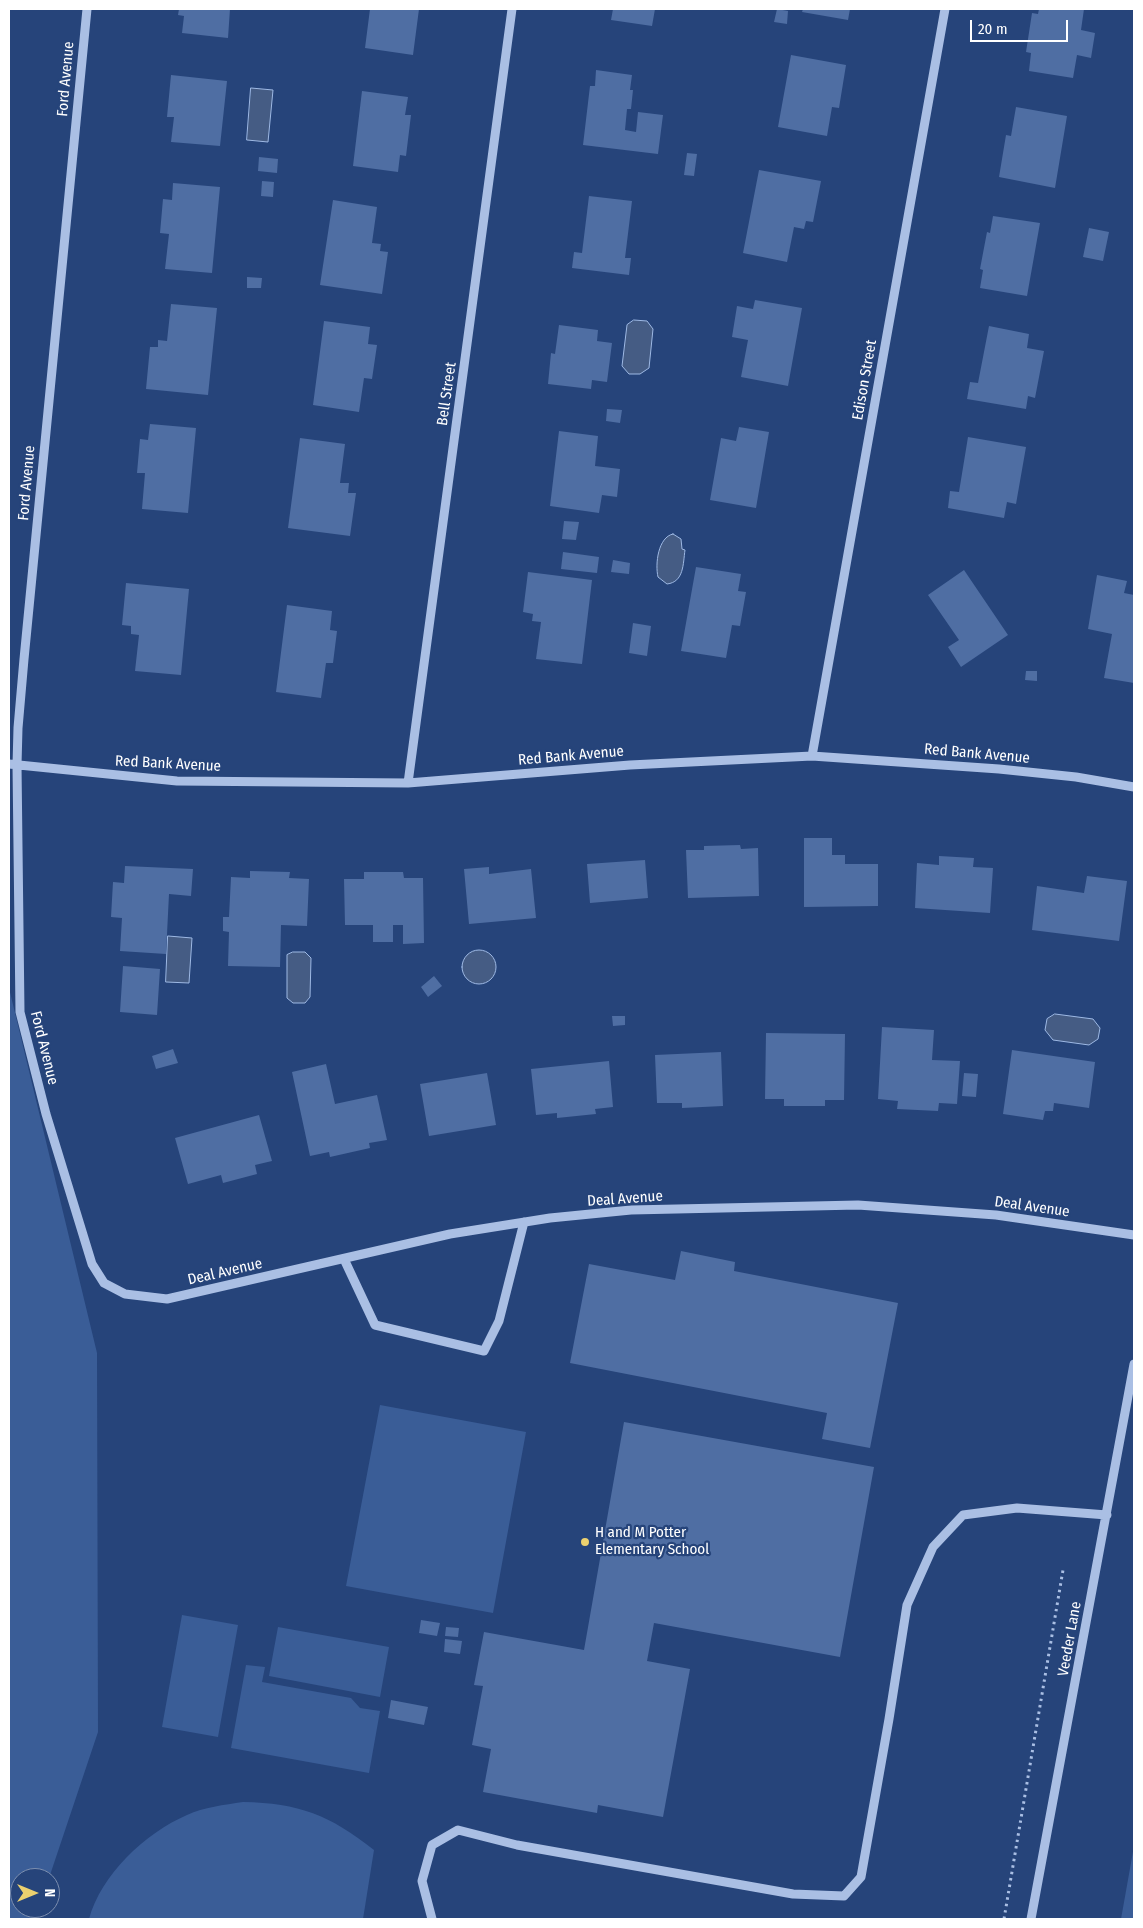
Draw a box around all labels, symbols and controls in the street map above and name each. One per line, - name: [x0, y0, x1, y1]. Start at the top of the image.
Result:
- scale bar: [973, 10, 1070, 42]
- text: 20 m: [978, 20, 1008, 38]
- street label: Ford Avenue: [54, 41, 78, 117]
- street label: Edison Street: [849, 338, 881, 422]
- street label: Bell Street: [434, 361, 460, 427]
- street label: Ford Avenue: [15, 445, 39, 521]
- street label: Red Bank Avenue: [923, 740, 1031, 768]
- street label: Red Bank Avenue: [517, 742, 625, 770]
- street label: Red Bank Avenue: [115, 752, 221, 776]
- street label: Ford Avenue: [26, 1009, 62, 1087]
- street label: Deal Avenue: [587, 1187, 663, 1211]
- street label: Deal Avenue: [993, 1193, 1071, 1221]
- street label: Deal Avenue: [186, 1255, 264, 1289]
- place label: H and M Potter Elementary School: [595, 1524, 709, 1559]
- marker: H and M Potter Elementary School: [579, 1536, 591, 1548]
- street label: Veeder Lane: [1055, 1600, 1085, 1678]
- north arrow: [10, 1868, 60, 1918]
- text: N: [41, 1889, 58, 1897]

